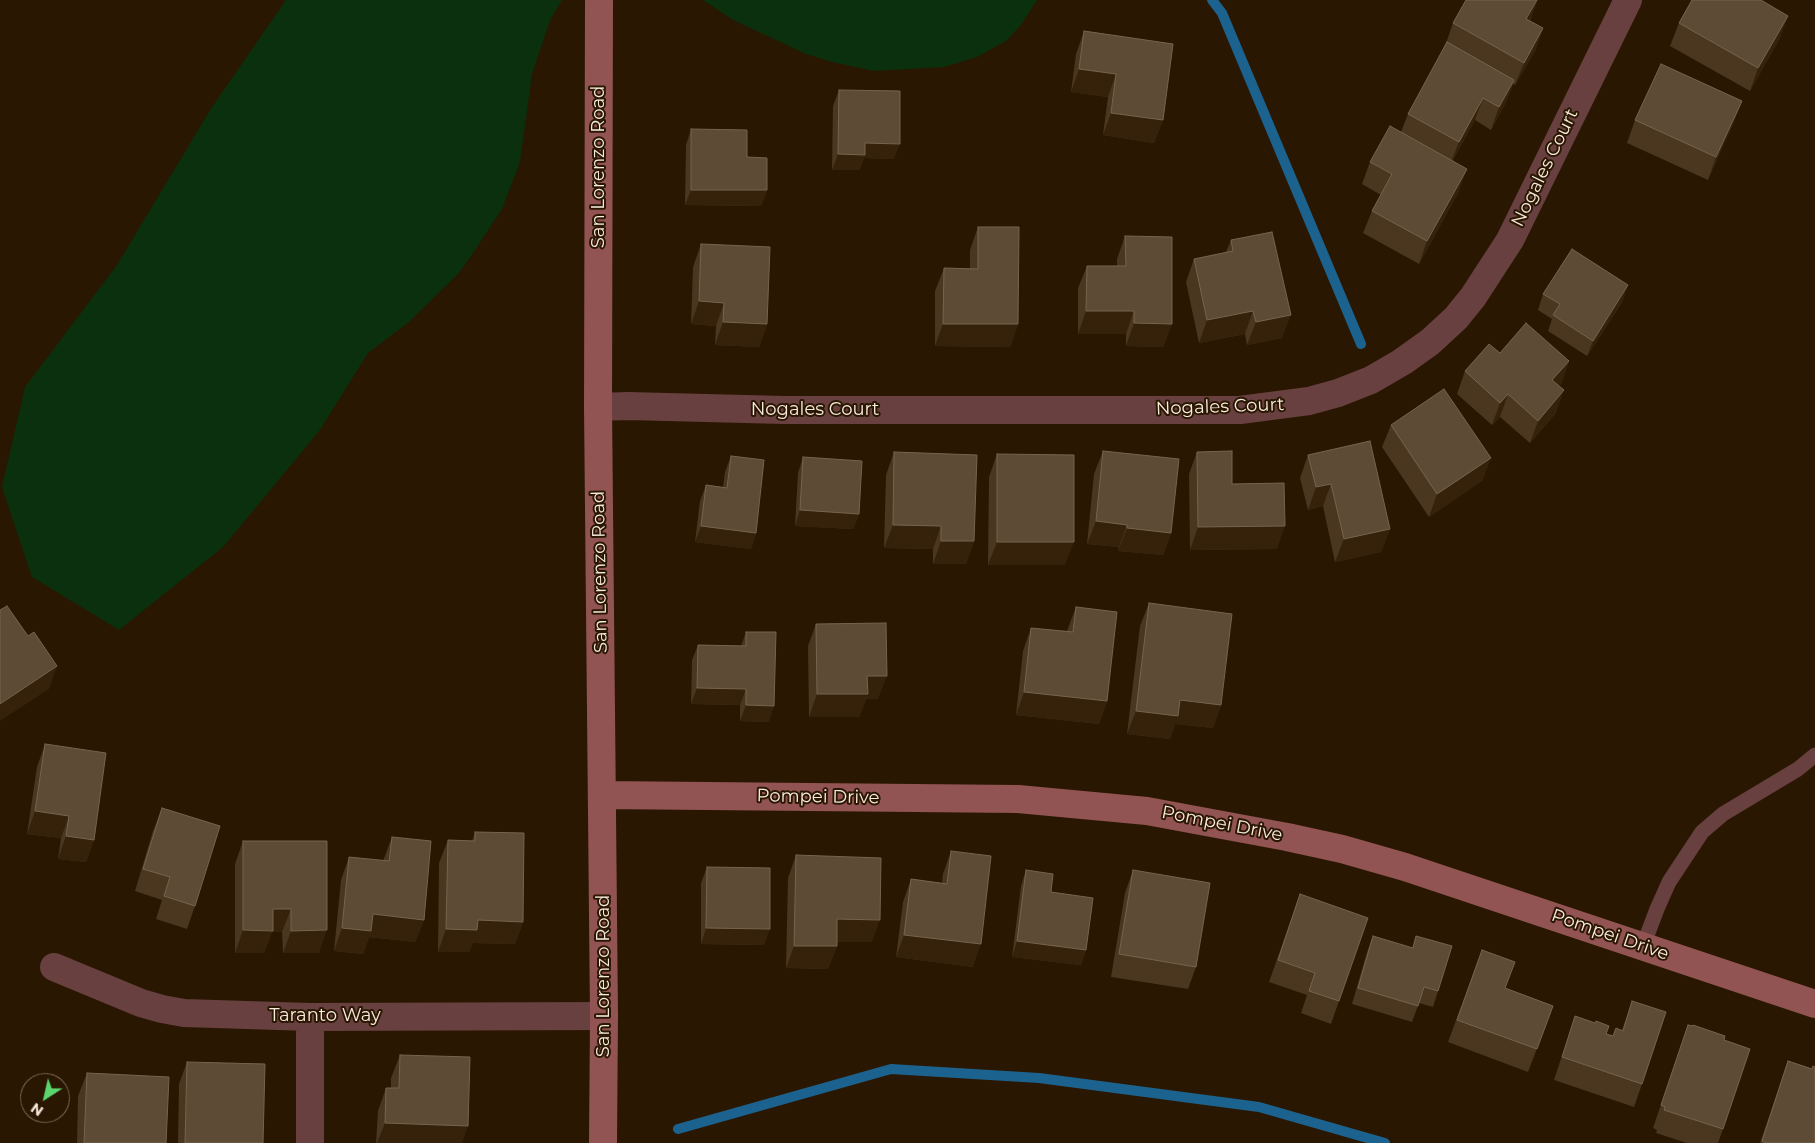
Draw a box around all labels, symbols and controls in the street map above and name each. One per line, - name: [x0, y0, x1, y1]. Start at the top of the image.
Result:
- street label: San Lorenzo Road: [588, 86, 610, 248]
- street label: Nogales Court: [1507, 105, 1583, 231]
- street label: Nogales Court: [1155, 394, 1285, 420]
- street label: Nogales Court: [751, 399, 879, 421]
- street label: San Lorenzo Road: [588, 491, 612, 653]
- street label: Pompei Drive: [756, 785, 880, 809]
- street label: Pompei Drive: [1160, 802, 1284, 846]
- street label: San Lorenzo Road: [593, 895, 615, 1057]
- street label: Pompei Drive: [1548, 905, 1672, 965]
- street label: Taranto Way: [269, 1005, 381, 1027]
- north arrow: [20, 1073, 70, 1123]
- text: N: [27, 1099, 47, 1120]

